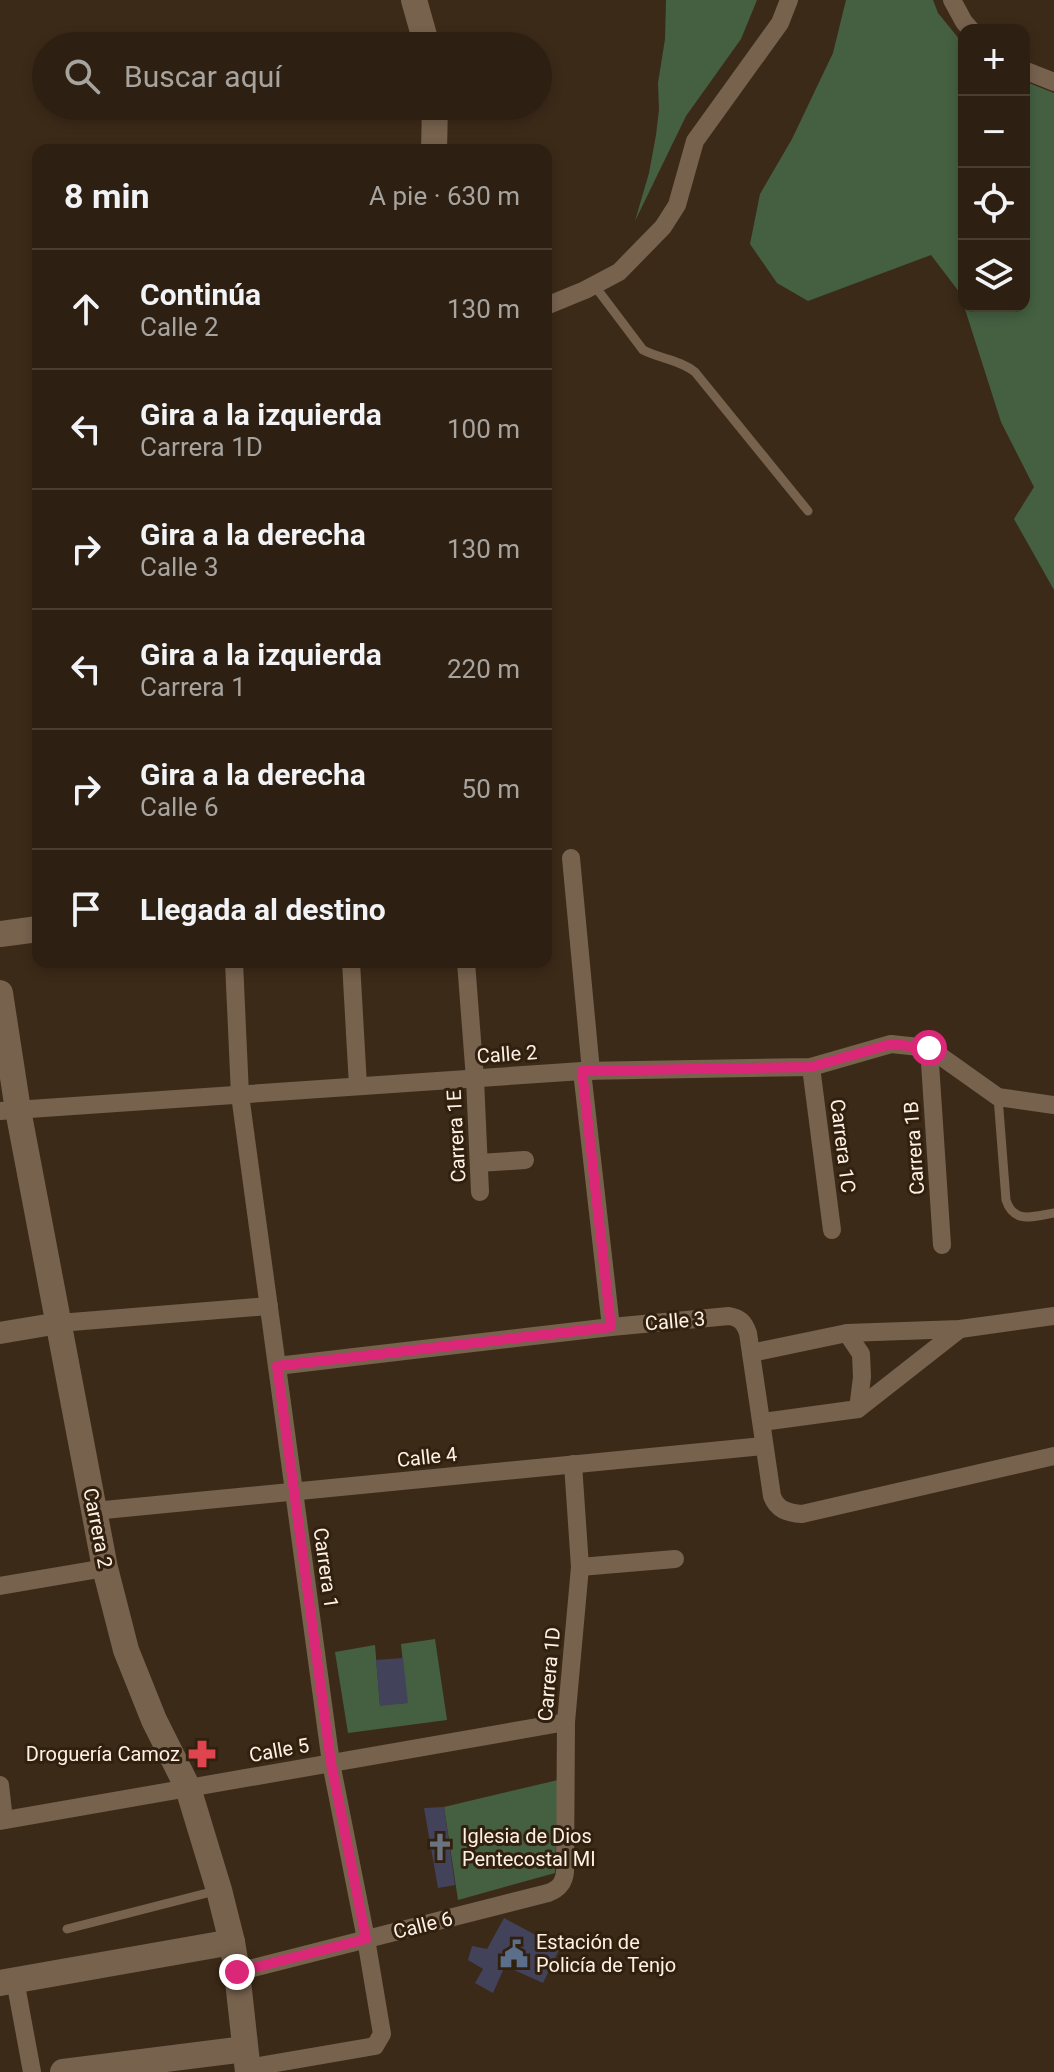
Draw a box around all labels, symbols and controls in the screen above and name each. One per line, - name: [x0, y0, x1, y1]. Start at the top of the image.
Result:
- map controls: [958, 24, 1030, 312]
- button: +: [958, 24, 1030, 96]
- search box: [32, 32, 552, 120]
- icon: search: [60, 54, 104, 98]
- text: Buscar aquí: [124, 59, 282, 94]
- button: −: [958, 96, 1030, 168]
- button: locate: [958, 168, 1030, 240]
- text: 8 min: [64, 176, 149, 216]
- text: A pie · 630 m: [369, 181, 520, 211]
- button: layers: [958, 240, 1030, 312]
- text: Continúa: [140, 277, 261, 312]
- icon: ahead: [64, 287, 108, 331]
- text: 130 m: [447, 294, 520, 324]
- text: Calle 2: [140, 312, 219, 342]
- text: Gira a la izquierda: [140, 397, 382, 432]
- icon: left: [64, 407, 108, 451]
- text: 100 m: [447, 414, 520, 444]
- text: Carrera 1D: [140, 432, 263, 462]
- text: Gira a la derecha: [140, 517, 366, 552]
- icon: right: [64, 527, 108, 571]
- text: 130 m: [447, 534, 520, 564]
- text: Calle 3: [140, 552, 219, 582]
- text: Gira a la izquierda: [140, 637, 382, 672]
- icon: left: [64, 647, 108, 691]
- text: 220 m: [447, 654, 520, 684]
- text: Carrera 1: [140, 672, 246, 702]
- text: Gira a la derecha: [140, 757, 366, 792]
- icon: right: [64, 767, 108, 811]
- text: 50 m: [462, 774, 520, 804]
- text: Calle 6: [140, 792, 219, 822]
- icon: arrive: [64, 887, 108, 931]
- text: Llegada al destino: [140, 892, 386, 927]
- route start: [911, 1030, 947, 1066]
- street label: Calle 2: [476, 1040, 538, 1068]
- street label: Carrera 1E: [442, 1089, 470, 1183]
- street label: Carrera 1C: [825, 1098, 861, 1194]
- street label: Carrera 1B: [899, 1100, 929, 1196]
- street label: Calle 3: [644, 1306, 706, 1336]
- street label: Calle 4: [396, 1442, 458, 1472]
- street label: Carrera 2: [78, 1486, 118, 1570]
- street label: Carrera 1: [308, 1526, 344, 1610]
- street label: Carrera 1D: [533, 1626, 565, 1722]
- street label: Calle 5: [247, 1733, 311, 1767]
- pharmacy icon: Droguería Camoz: [187, 1739, 217, 1769]
- place label: Droguería Camoz: [26, 1742, 180, 1766]
- place label: Iglesia de Dios Pentecostal MI: [462, 1824, 596, 1871]
- church icon: Iglesia de Dios Pentecostal MI: [425, 1832, 455, 1862]
- street label: Calle 6: [391, 1906, 455, 1944]
- place label: Estación de Policía de Tenjo: [536, 1930, 676, 1977]
- public building icon: Estación de Policía de Tenjo: [499, 1939, 529, 1969]
- route end: [219, 1954, 255, 1990]

